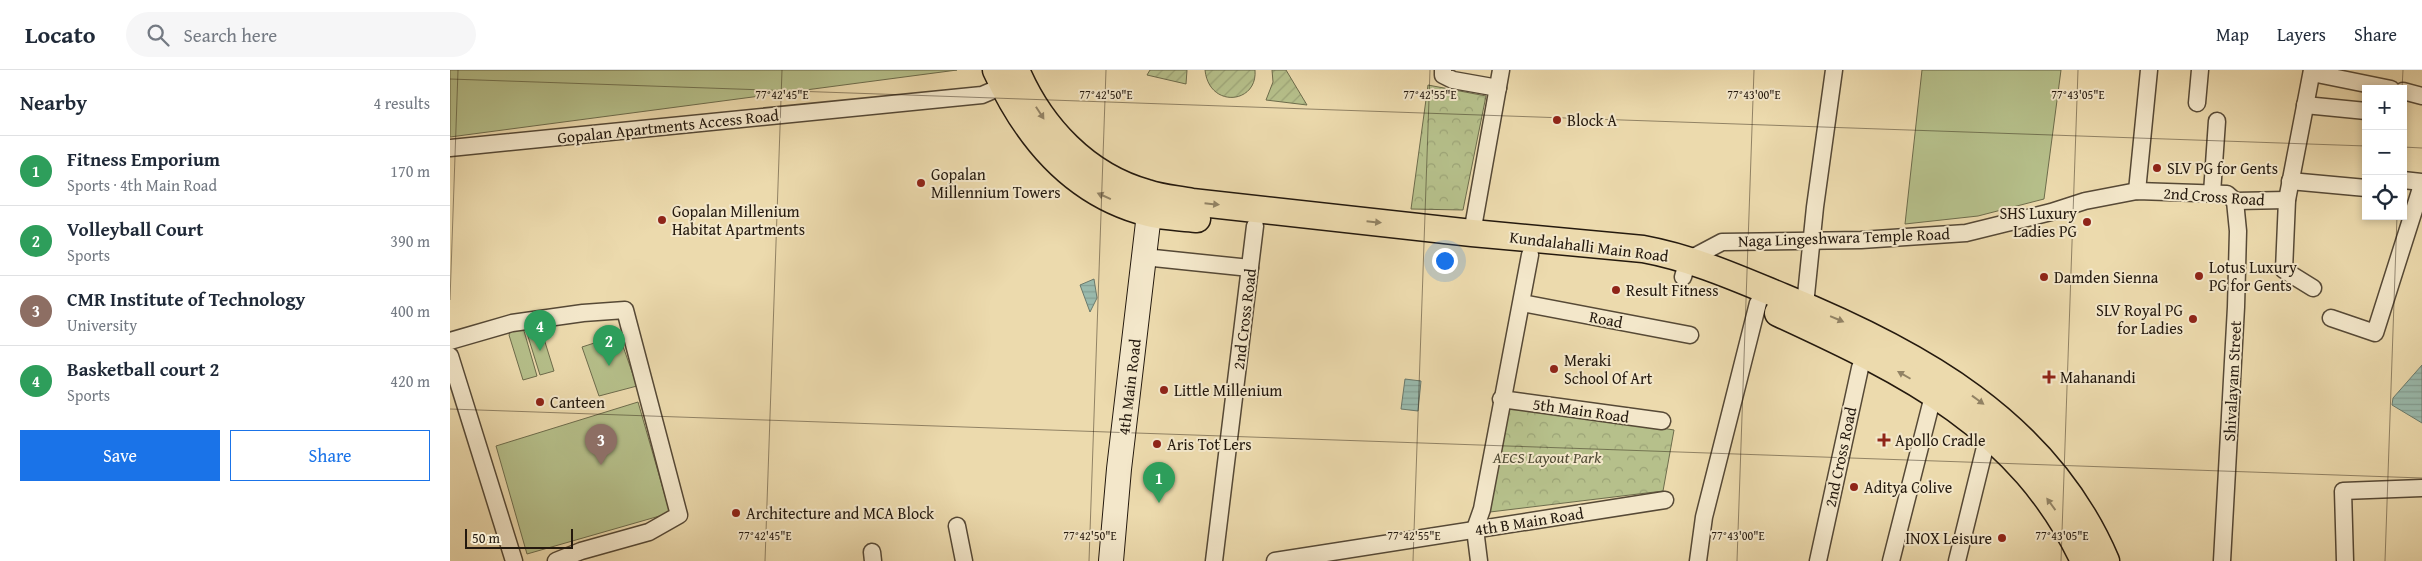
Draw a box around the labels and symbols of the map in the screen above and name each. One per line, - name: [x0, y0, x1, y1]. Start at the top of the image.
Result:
- text: 77°42'45"E: [755, 86, 809, 103]
- text: 77°42'50"E: [1079, 86, 1133, 103]
- text: 77°42'55"E: [1403, 86, 1457, 103]
- text: 77°43'00"E: [1727, 86, 1781, 103]
- text: 77°43'05"E: [2051, 86, 2105, 103]
- street label: Gopalan Apartments Access Road: [556, 102, 780, 150]
- one-way arrow: [1035, 106, 1044, 119]
- place label: Block A: [1567, 108, 1617, 132]
- marker: Block A: [1551, 114, 1563, 126]
- place label: SLV PG for Gents: [2167, 156, 2278, 180]
- place label: Gopalan Millennium Towers: [931, 162, 1061, 204]
- marker: SLV PG for Gents: [2151, 162, 2163, 174]
- marker: Gopalan Millennium Towers: [915, 177, 927, 189]
- street label: 2nd Cross Road: [2162, 180, 2266, 212]
- one-way arrow: [1097, 192, 1111, 200]
- place label: Gopalan Millenium Habitat Apartments: [672, 199, 805, 241]
- one-way arrow: [1205, 200, 1221, 208]
- place label: SHS Luxury Ladies PG: [1999, 201, 2078, 243]
- marker: Gopalan Millenium Habitat Apartments: [656, 214, 668, 226]
- marker: SHS Luxury Ladies PG: [2081, 216, 2093, 228]
- one-way arrow: [1366, 218, 1382, 226]
- street label: Naga Lingeshwara Temple Road: [1738, 221, 1951, 253]
- street label: Kundalahalli Main Road: [1508, 224, 1670, 268]
- your location: [1432, 248, 1458, 274]
- place label: Lotus Luxury PG for Gents: [2209, 255, 2297, 297]
- place label: Damden Sienna: [2054, 265, 2159, 289]
- street label: 2nd Cross Road: [1226, 267, 1262, 371]
- marker: Lotus Luxury PG for Gents: [2193, 270, 2205, 282]
- marker: Damden Sienna: [2038, 271, 2050, 283]
- place label: Result Fitness: [1626, 278, 1719, 302]
- marker: Result Fitness: [1610, 284, 1622, 296]
- place label: SLV Royal PG for Ladies: [2096, 298, 2184, 340]
- street label: Road: [1587, 304, 1625, 334]
- pin: 4: [524, 310, 556, 351]
- marker: SLV Royal PG for Ladies: [2187, 313, 2199, 325]
- one-way arrow: [1830, 316, 1844, 324]
- street label: Shivalayam Street: [2217, 320, 2247, 442]
- pin: 2: [593, 325, 625, 366]
- street label: 4th Main Road: [1111, 337, 1147, 437]
- place label: Meraki School Of Art: [1564, 348, 1653, 390]
- marker: Meraki School Of Art: [1548, 363, 1560, 375]
- place label: Mahanandi: [2060, 365, 2136, 389]
- one-way arrow: [1897, 370, 1911, 379]
- marker: Mahanandi: [2042, 370, 2056, 384]
- place label: Little Millenium: [1174, 378, 1282, 402]
- marker: Little Millenium: [1158, 384, 1170, 396]
- place label: Canteen: [550, 390, 605, 414]
- street label: 5th Main Road: [1531, 391, 1631, 429]
- one-way arrow: [1971, 395, 1985, 405]
- marker: Canteen: [534, 396, 546, 408]
- street label: 2nd Cross Road: [1818, 404, 1862, 509]
- pin: 3: [585, 424, 617, 465]
- place label: Apollo Cradle: [1895, 428, 1985, 452]
- place label: Aris Tot Lers: [1167, 432, 1252, 456]
- marker: Apollo Cradle: [1877, 433, 1891, 447]
- marker: Aris Tot Lers: [1151, 438, 1163, 450]
- park label: AECS Layout Park: [1492, 445, 1602, 469]
- pin: 1: [1143, 462, 1175, 503]
- place label: Aditya Colive: [1864, 475, 1952, 499]
- marker: Aditya Colive: [1848, 481, 1860, 493]
- one-way arrow: [2046, 498, 2057, 511]
- place label: Architecture and MCA Block: [746, 501, 935, 525]
- street label: 4th B Main Road: [1473, 501, 1585, 541]
- marker: Architecture and MCA Block: [730, 507, 742, 519]
- scale bar: [465, 526, 572, 549]
- place label: INOX Leisure: [1905, 526, 1992, 550]
- text: 77°42'45"E: [738, 527, 792, 544]
- text: 77°42'50"E: [1063, 527, 1117, 544]
- text: 77°42'55"E: [1387, 527, 1441, 544]
- text: 77°43'00"E: [1711, 527, 1765, 544]
- text: 77°43'05"E: [2035, 527, 2089, 544]
- marker: INOX Leisure: [1996, 532, 2008, 544]

